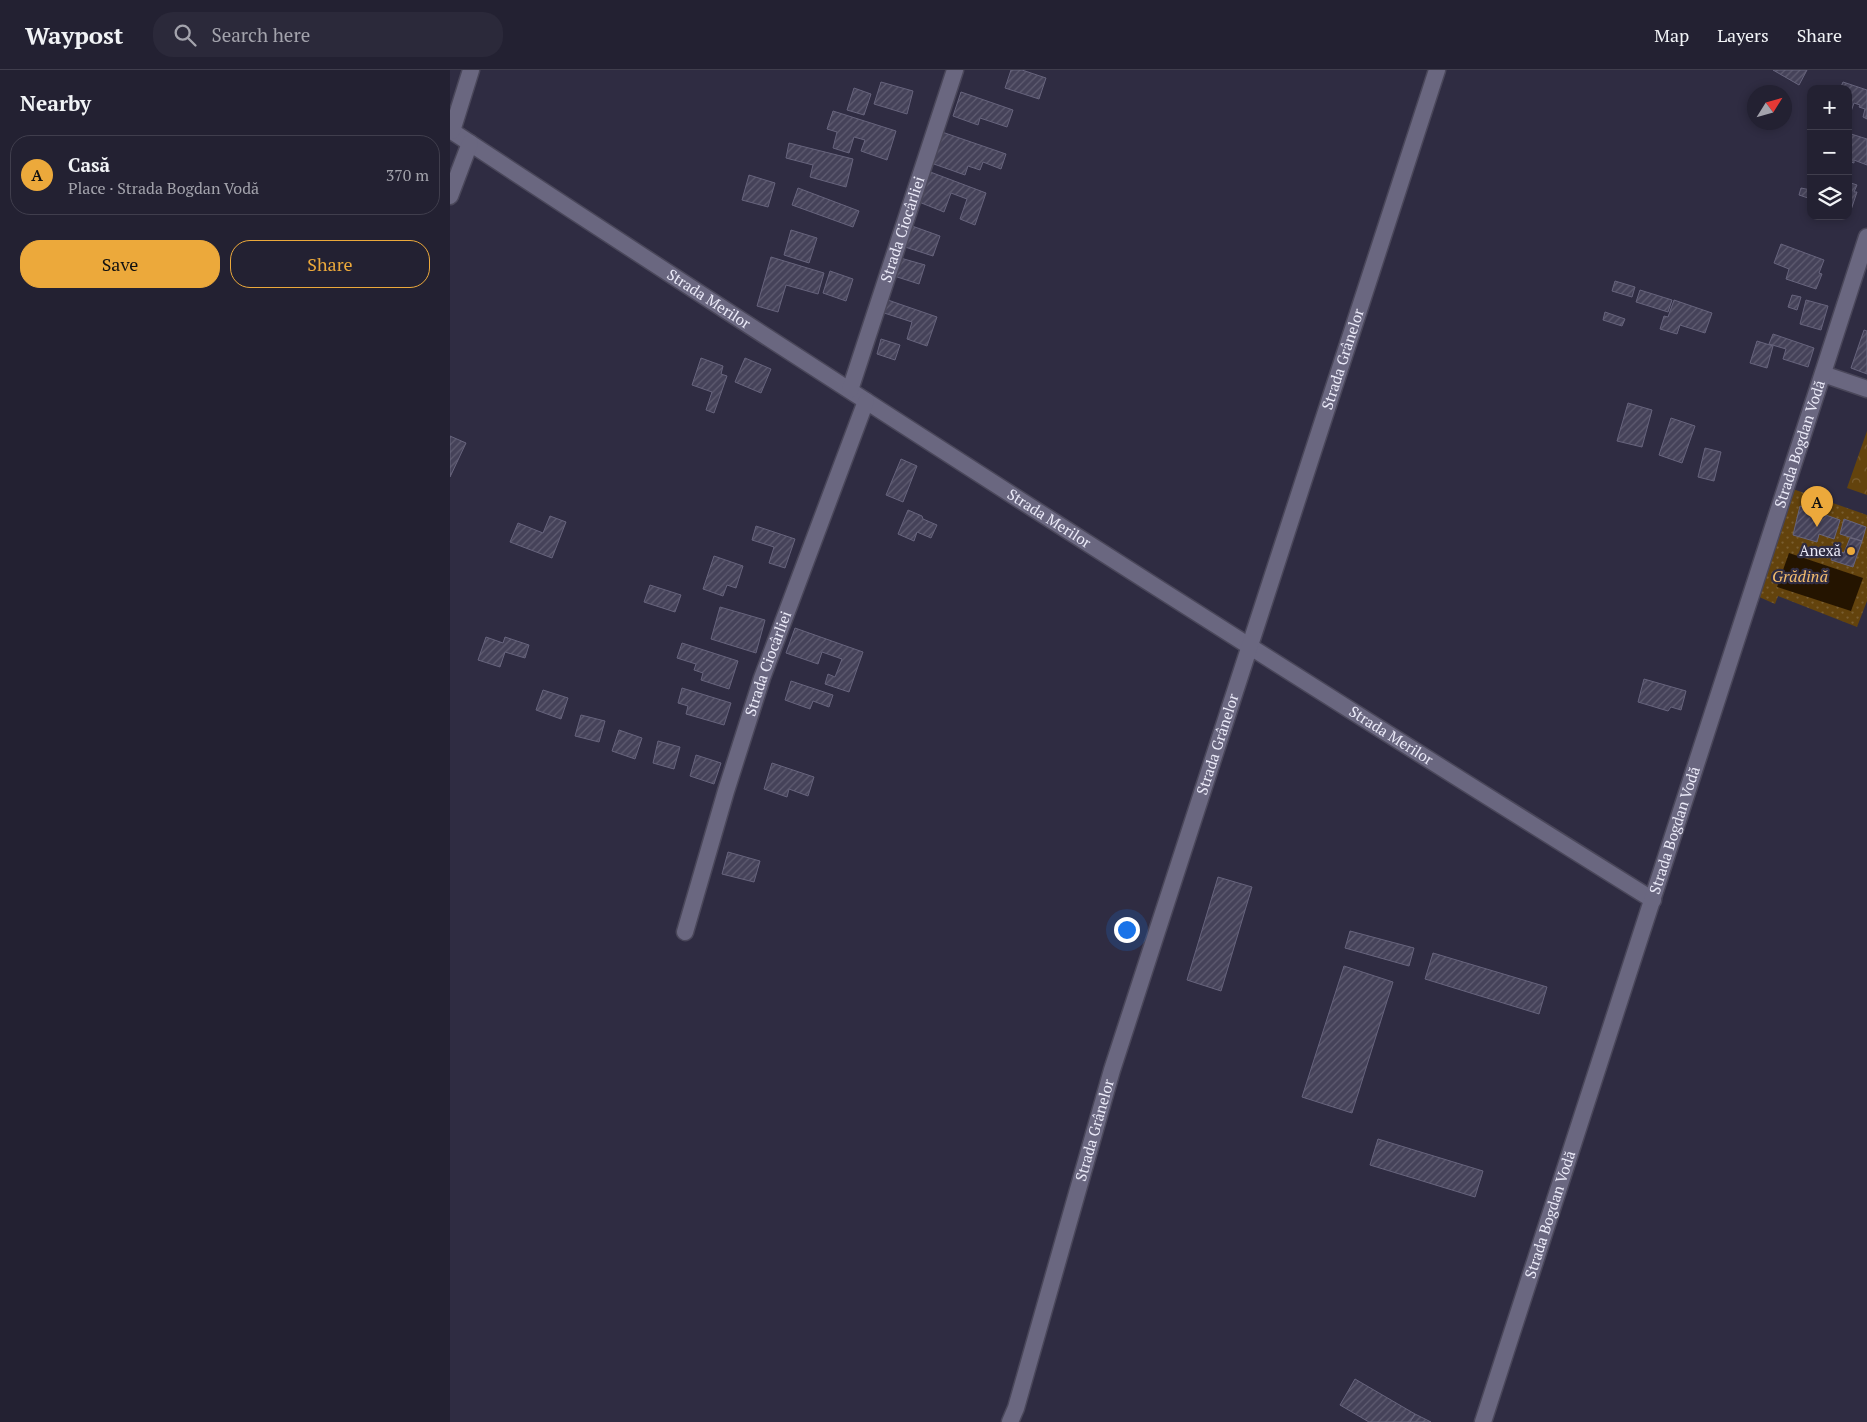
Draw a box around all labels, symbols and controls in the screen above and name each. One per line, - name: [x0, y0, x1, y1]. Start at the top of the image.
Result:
- search box: [153, 12, 503, 57]
- text: Waypost: [25, 19, 123, 51]
- icon: search: [171, 21, 199, 49]
- text: Search here: [211, 22, 310, 47]
- text: Map: [1654, 23, 1689, 47]
- text: Layers: [1717, 23, 1769, 47]
- text: Share: [1797, 23, 1842, 47]
- north arrow: [1747, 85, 1792, 130]
- map controls: [1807, 85, 1852, 220]
- button: +: [1807, 85, 1852, 130]
- text: Nearby: [20, 89, 91, 117]
- button: −: [1807, 130, 1852, 175]
- text: Casă: [68, 152, 110, 177]
- text: A: [31, 164, 43, 186]
- text: 370 m: [386, 164, 429, 186]
- street label: Strada Ciocârliei: [875, 174, 928, 285]
- button: layers: [1807, 175, 1852, 220]
- text: Place · Strada Bogdan Vodă: [68, 177, 259, 199]
- button: Save: [20, 240, 220, 288]
- button: Share: [230, 240, 430, 288]
- street label: Strada Merilor: [663, 264, 755, 333]
- street label: Strada Grânelor: [1316, 306, 1368, 412]
- street label: Strada Bogdan Vodă: [1769, 377, 1829, 510]
- street label: Strada Merilor: [1004, 483, 1096, 552]
- pin: A: [1801, 486, 1833, 527]
- place label: Anexă: [1799, 540, 1841, 560]
- marker: Anexă: [1845, 545, 1857, 557]
- water label: Grădină: [1772, 565, 1828, 587]
- street label: Strada Ciocârliei: [739, 608, 795, 719]
- street label: Strada Grânelor: [1191, 691, 1243, 797]
- street label: Strada Merilor: [1346, 701, 1438, 769]
- street label: Strada Bogdan Vodă: [1644, 763, 1704, 896]
- your location: [1114, 917, 1140, 943]
- street label: Strada Grânelor: [1070, 1076, 1118, 1183]
- street label: Strada Bogdan Vodă: [1519, 1148, 1579, 1281]

